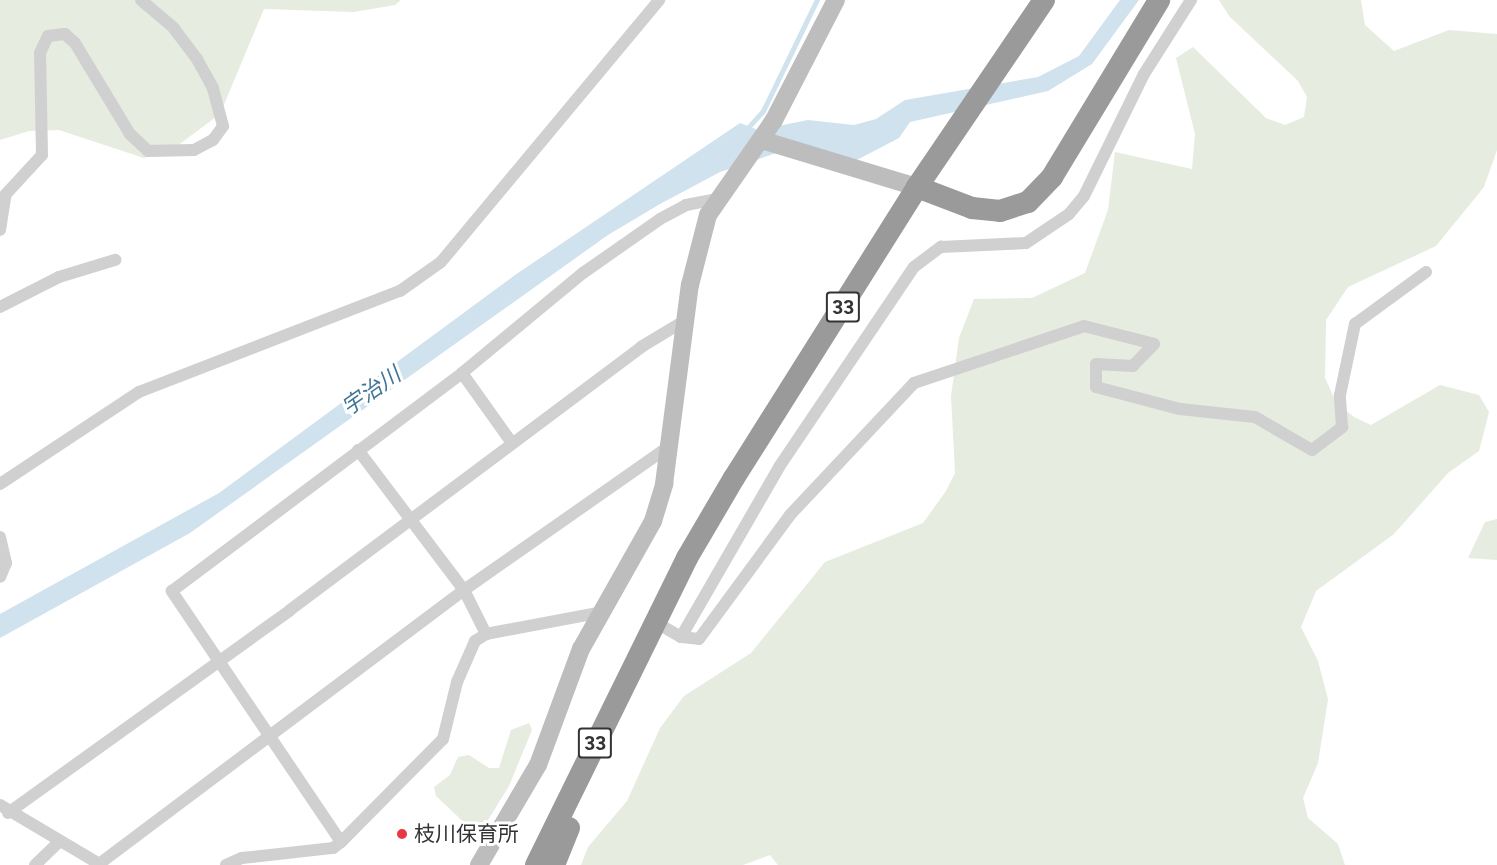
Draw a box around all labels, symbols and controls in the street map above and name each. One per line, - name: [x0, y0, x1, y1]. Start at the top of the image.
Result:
- road number: 33: [825, 290, 861, 324]
- water label: 宇治川: [336, 361, 406, 421]
- road number: 33: [577, 726, 613, 760]
- place label: 枝川保育所: [414, 821, 519, 847]
- marker: 枝川保育所: [395, 827, 409, 841]

